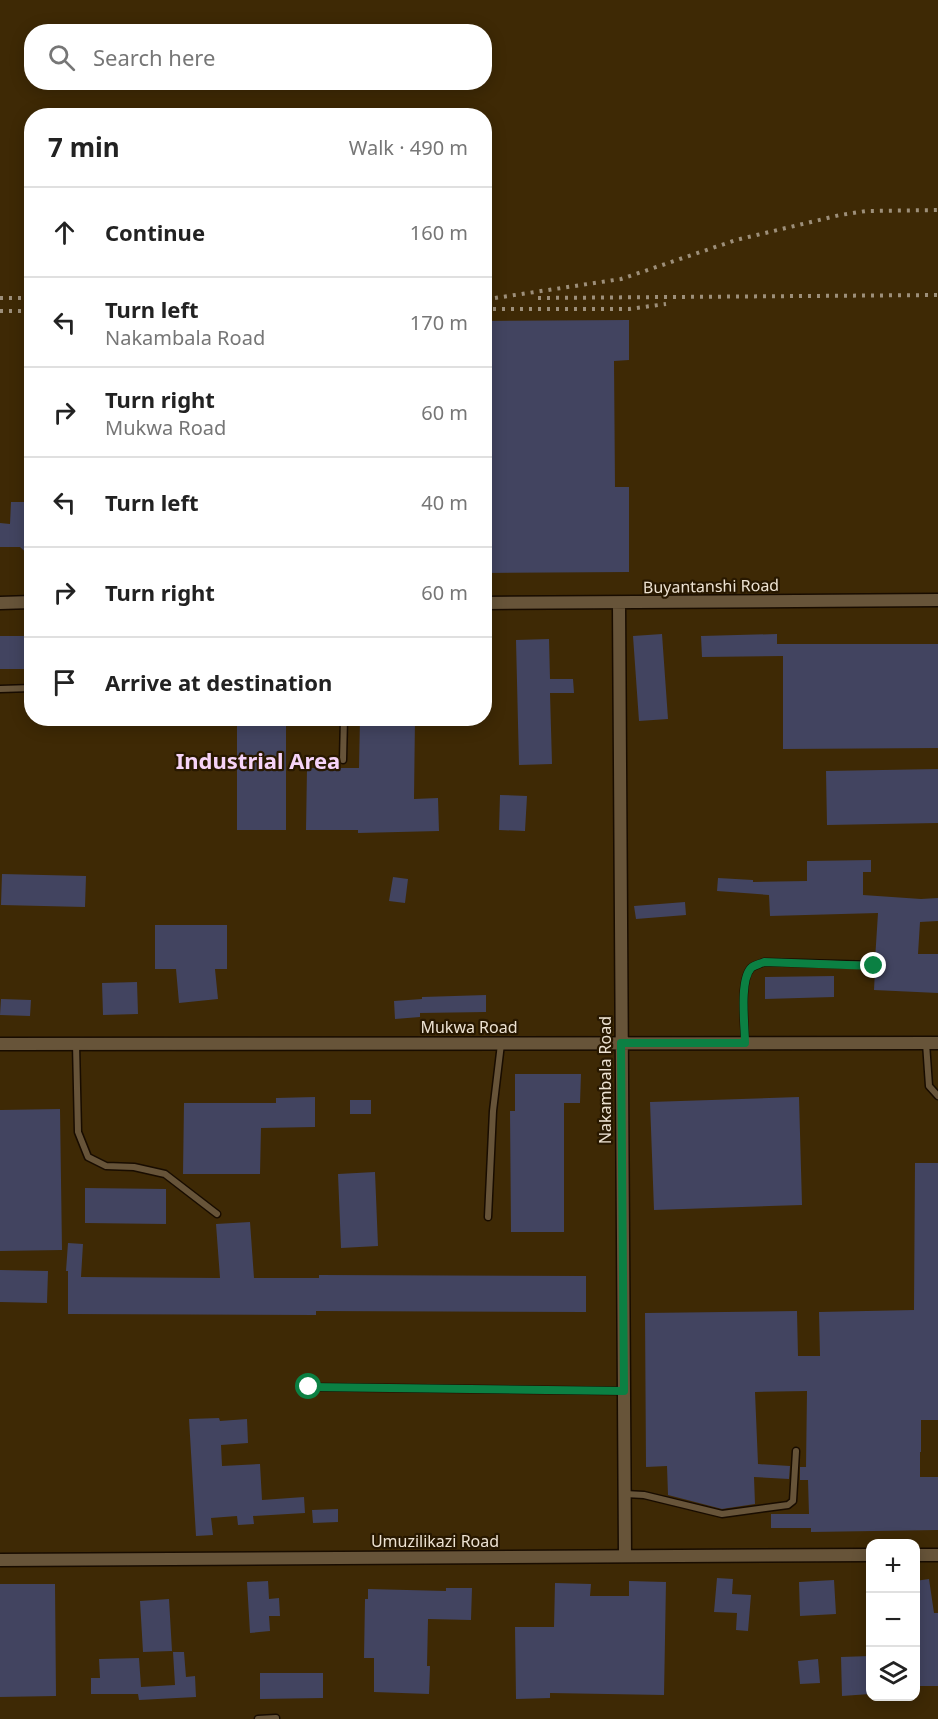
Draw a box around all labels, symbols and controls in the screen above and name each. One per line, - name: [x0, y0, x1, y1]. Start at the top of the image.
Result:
- search box: [24, 24, 492, 90]
- icon: search: [45, 41, 78, 74]
- text: Search here: [93, 42, 215, 72]
- text: 7 min: [48, 129, 120, 165]
- text: Walk · 490 m: [349, 134, 468, 161]
- icon: ahead: [48, 216, 81, 249]
- text: Continue: [105, 217, 205, 247]
- text: 160 m: [410, 219, 468, 246]
- text: Turn left: [105, 294, 199, 324]
- icon: left: [48, 306, 81, 339]
- text: 170 m: [410, 309, 468, 336]
- text: Nakambala Road: [105, 324, 265, 351]
- text: Turn right: [105, 384, 215, 414]
- icon: right: [48, 396, 81, 429]
- text: 60 m: [421, 399, 468, 426]
- text: Mukwa Road: [105, 414, 226, 441]
- icon: left: [48, 486, 81, 519]
- text: Turn left: [105, 487, 199, 517]
- text: 40 m: [421, 489, 468, 516]
- street label: Buyantanshi Road: [643, 574, 779, 598]
- icon: right: [48, 576, 81, 609]
- text: Turn right: [105, 577, 215, 607]
- text: 60 m: [421, 579, 468, 606]
- icon: arrive: [48, 666, 81, 699]
- text: Arrive at destination: [105, 667, 332, 697]
- district label: Industrial Area: [176, 745, 340, 775]
- route end: [860, 952, 886, 978]
- street label: Mukwa Road: [420, 1016, 518, 1038]
- street label: Nakambala Road: [594, 1016, 616, 1144]
- route start: [295, 1373, 321, 1399]
- street label: Umuzilikazi Road: [371, 1530, 499, 1552]
- map controls: [866, 1539, 920, 1701]
- button: +: [866, 1539, 920, 1593]
- button: −: [866, 1593, 920, 1647]
- button: layers: [866, 1647, 920, 1701]

